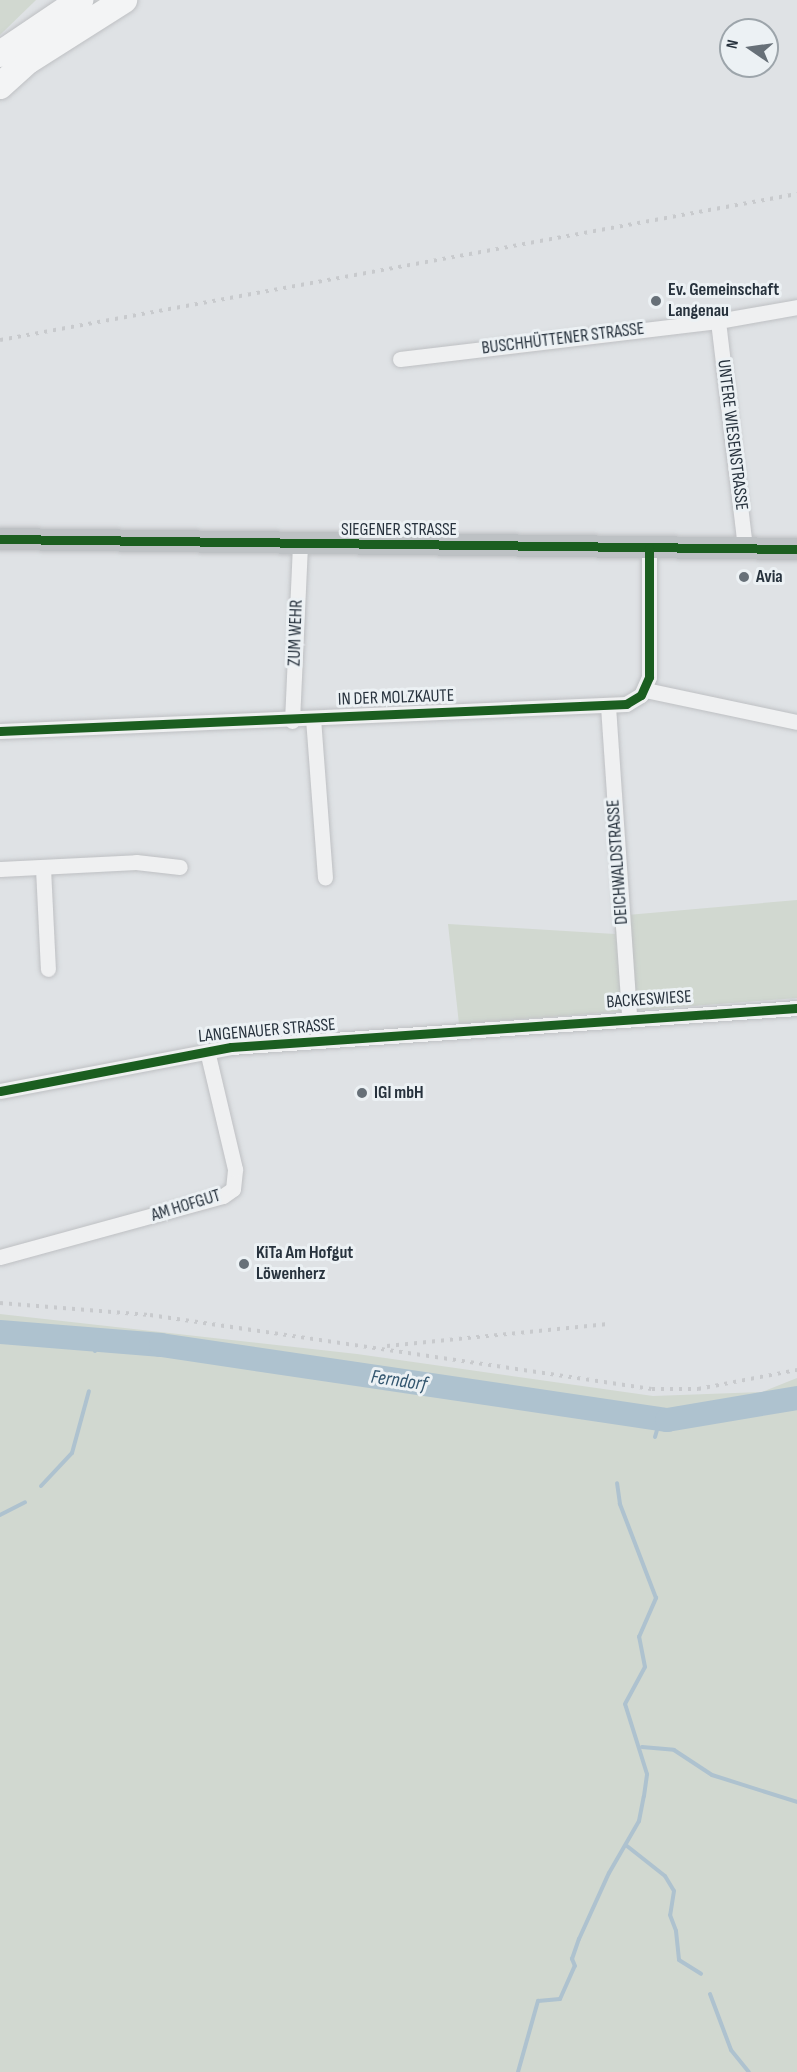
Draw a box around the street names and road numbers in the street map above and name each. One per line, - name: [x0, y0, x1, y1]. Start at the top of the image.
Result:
- street label: BUSCHHÜTTENER STRASSE: [480, 318, 646, 360]
- street label: UNTERE WIESENSTRASSE: [712, 358, 752, 512]
- street label: SIEGENER STRASSE: [341, 519, 457, 541]
- street label: ZUM WEHR: [284, 599, 308, 667]
- street label: IN DER MOLZKAUTE: [337, 685, 455, 711]
- street label: DEICHWALDSTRASSE: [603, 799, 633, 925]
- street label: BACKESWIESE: [606, 986, 692, 1014]
- street label: LANGENAUER STRASSE: [197, 1014, 337, 1048]
- street label: AM HOFGUT: [149, 1185, 223, 1227]

